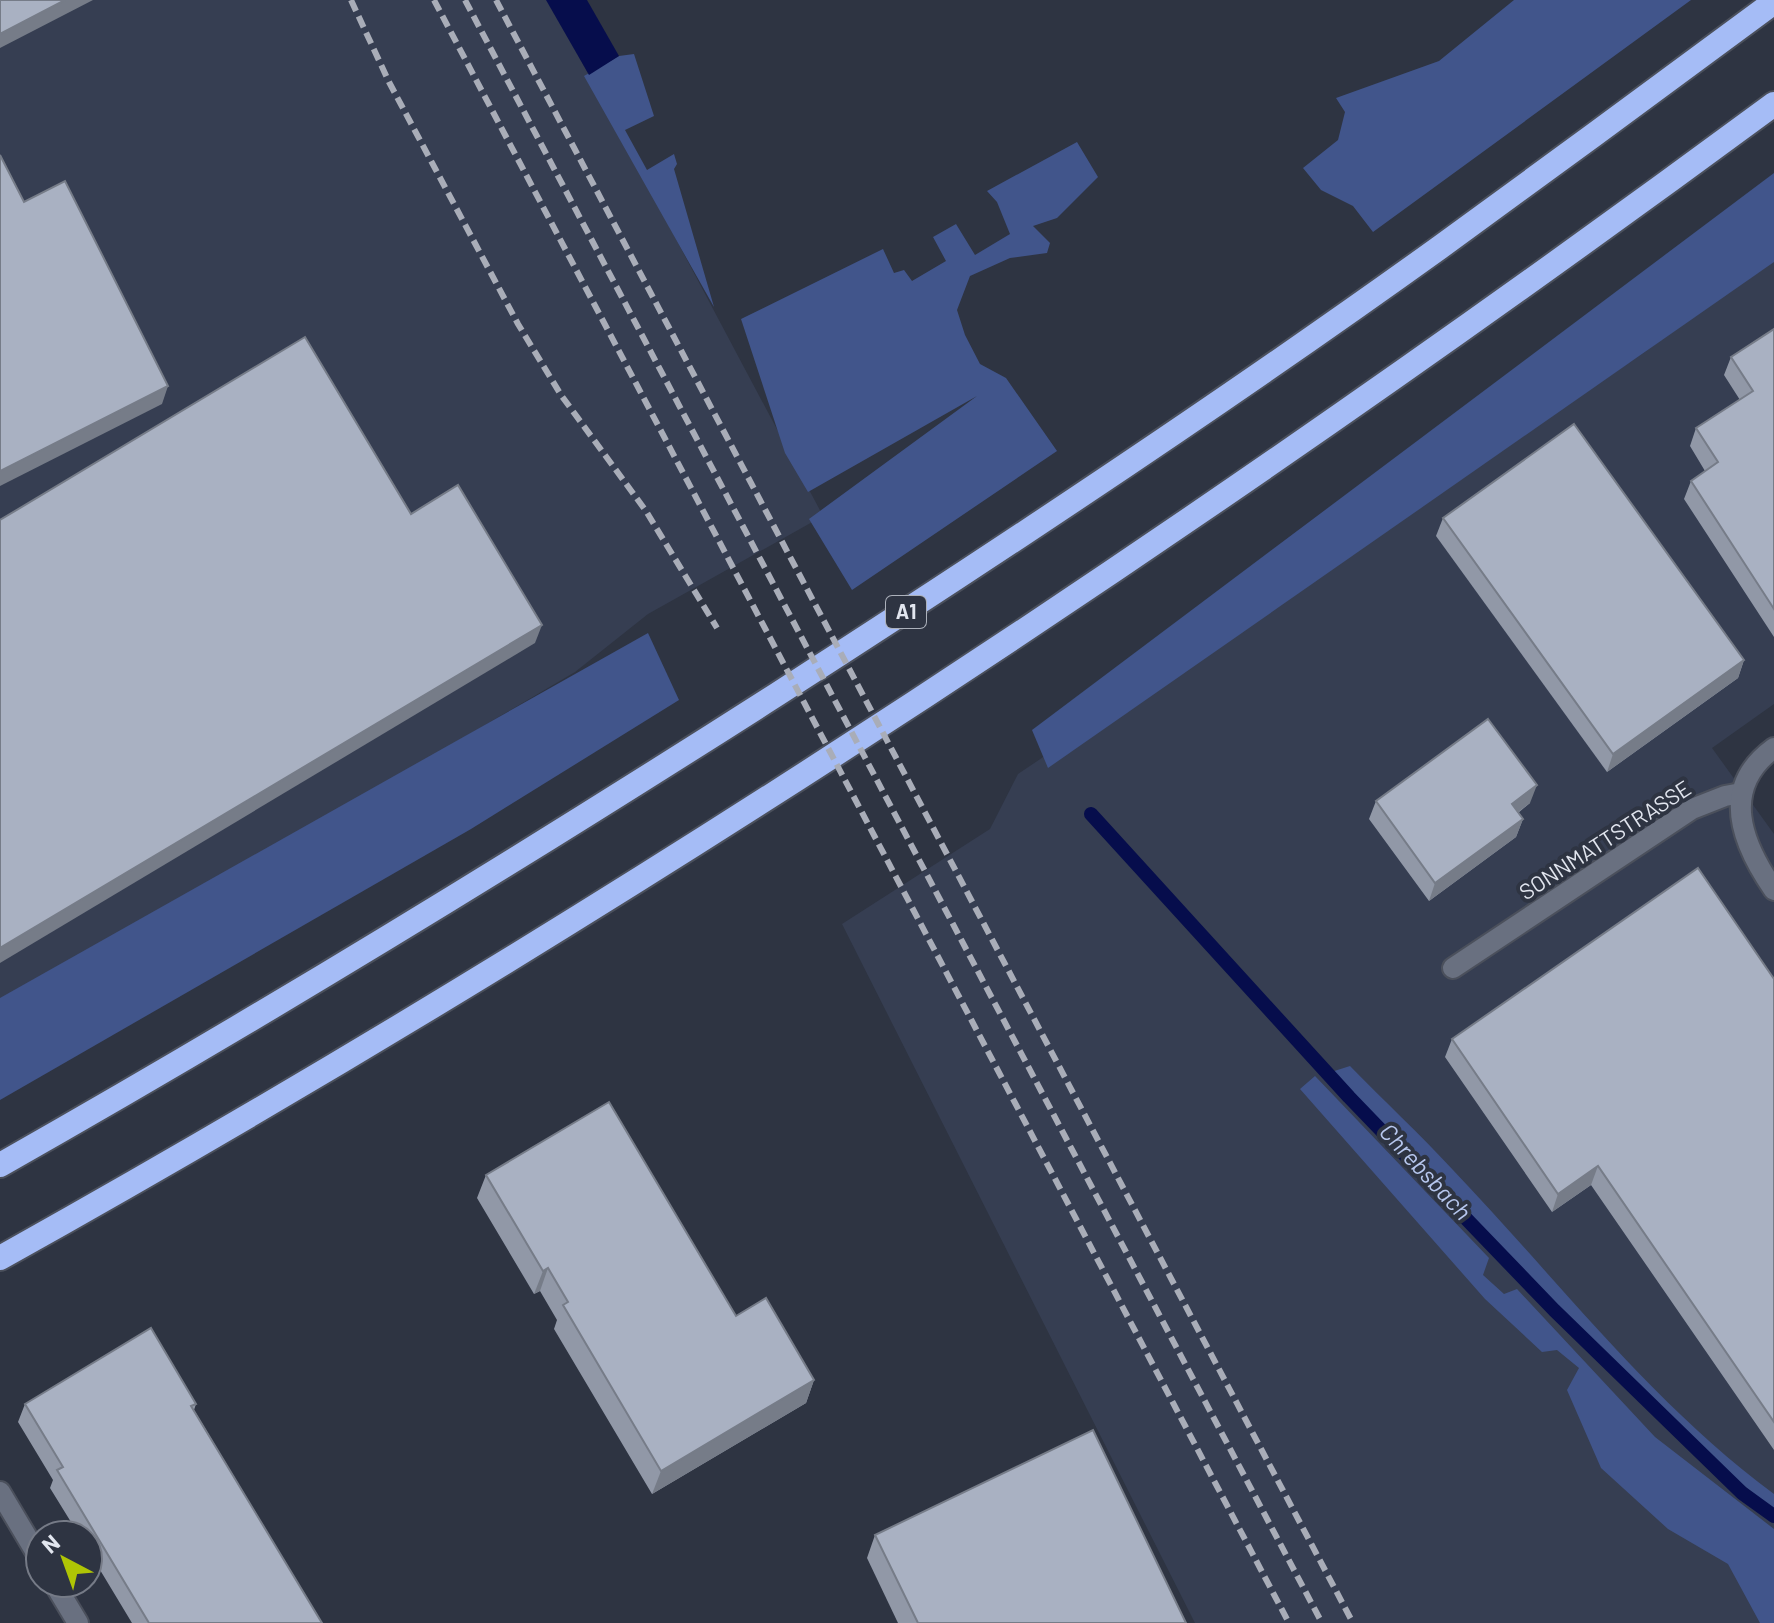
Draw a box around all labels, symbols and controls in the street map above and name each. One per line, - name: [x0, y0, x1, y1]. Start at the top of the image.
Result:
- road number: A1: [886, 596, 926, 628]
- street label: SONNMATTSTRASSE: [1514, 774, 1695, 904]
- water label: Chrebsbach: [1374, 1117, 1478, 1225]
- north arrow: [24, 1519, 104, 1599]
- text: N: [36, 1529, 64, 1558]

